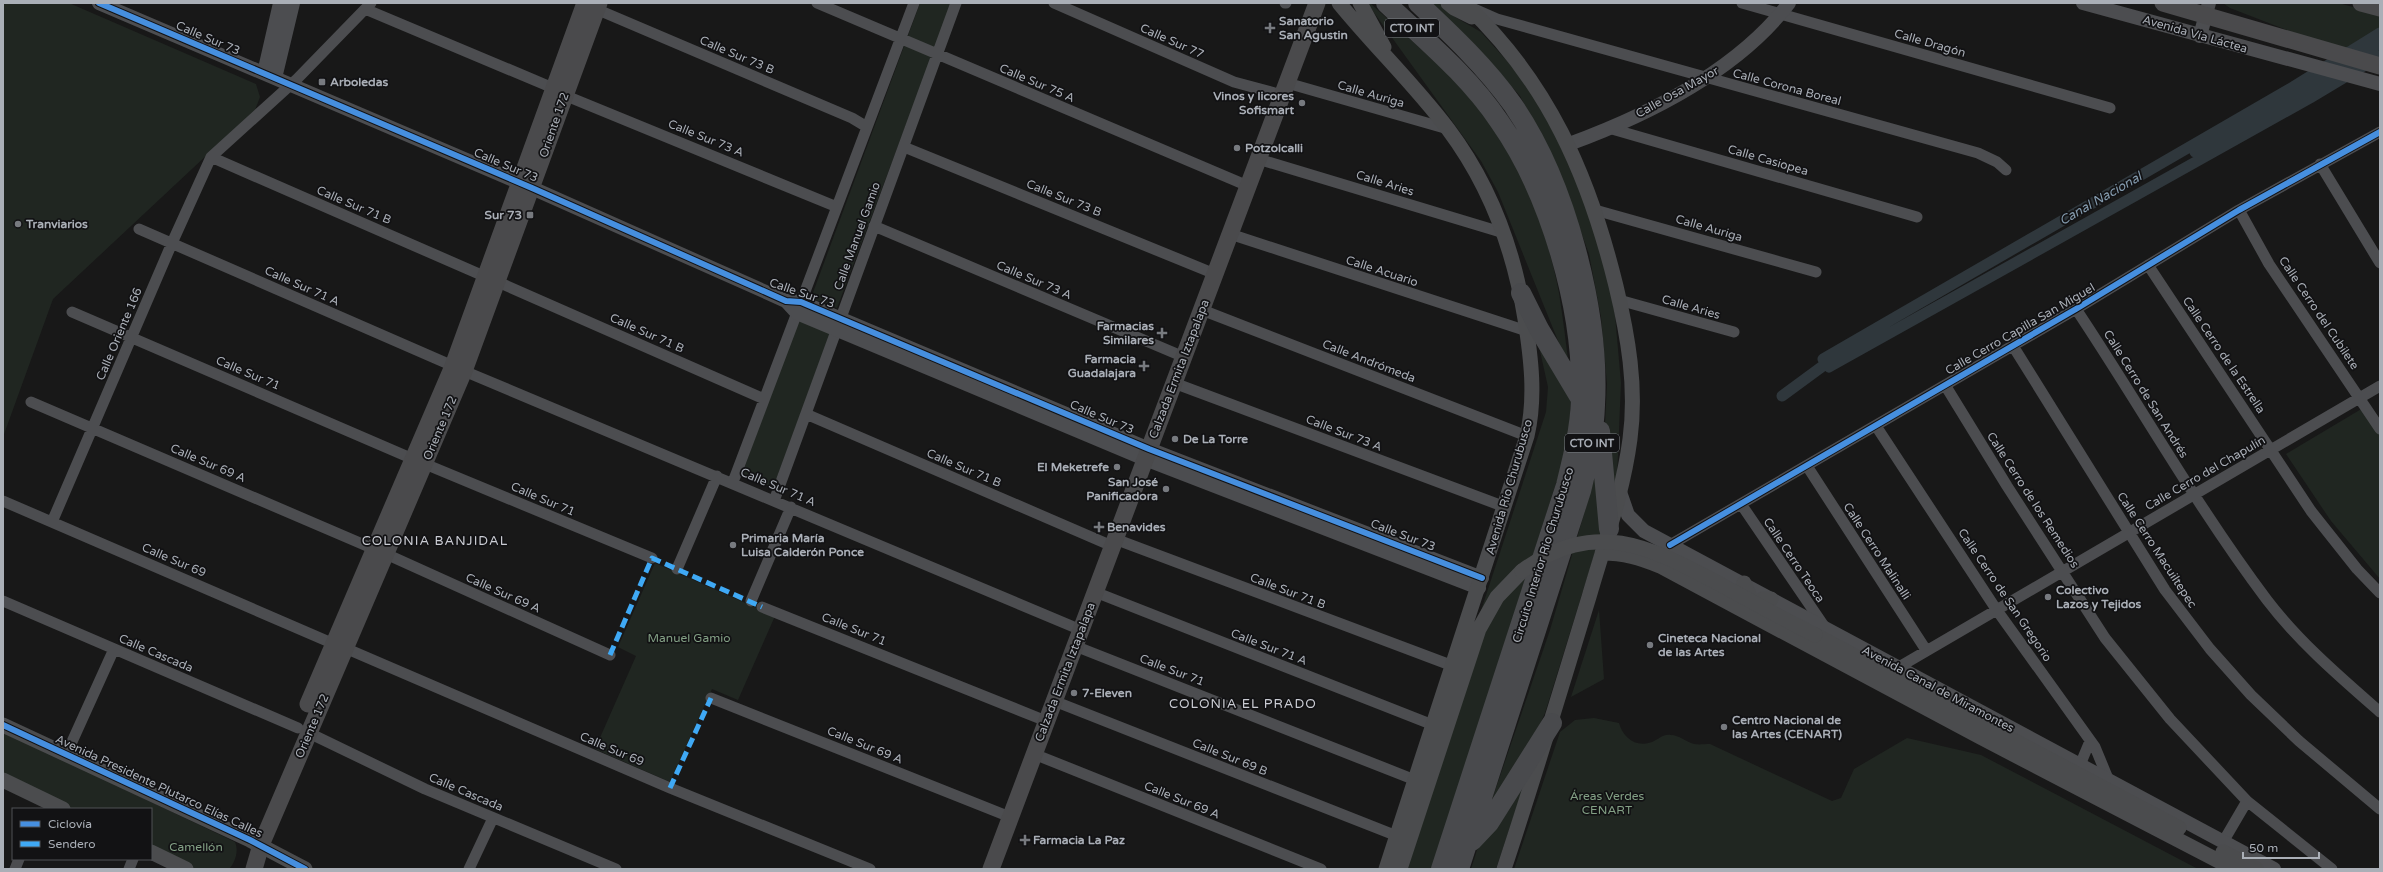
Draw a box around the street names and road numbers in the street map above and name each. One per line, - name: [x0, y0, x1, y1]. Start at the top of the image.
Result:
- street label: Avenida Vía Láctea: [2141, 12, 2249, 56]
- street label: Calle Sur 73: [174, 18, 242, 58]
- road number: CTO INT: [1385, 19, 1439, 37]
- street label: Calle Sur 77: [1138, 21, 1206, 61]
- street label: Calle Dragón: [1893, 26, 1967, 60]
- street label: Calle Sur 73 B: [698, 33, 776, 77]
- street label: Calle Sur 75 A: [997, 61, 1077, 105]
- street label: Calle Osa Mayor: [1633, 63, 1721, 121]
- street label: Calle Corona Boreal: [1731, 66, 1843, 108]
- street label: Calle Auriga: [1336, 78, 1406, 110]
- street label: Oriente 172: [536, 90, 572, 160]
- street label: Calle Sur 73 A: [666, 116, 746, 160]
- street label: Calle Casiopea: [1726, 142, 1810, 178]
- street label: Calle Sur 73: [472, 145, 540, 185]
- street label: Calle Aries: [1354, 168, 1416, 199]
- street label: Calle Sur 73 B: [1024, 177, 1104, 219]
- street label: Calle Manuel Gamio: [831, 180, 883, 292]
- street label: Calle Sur 71 B: [315, 183, 393, 227]
- street label: Calle Auriga: [1674, 212, 1744, 244]
- street label: Calle Acuario: [1344, 253, 1420, 289]
- street label: Calle Cerro del Cubilete: [2276, 254, 2362, 372]
- street label: Calle Sur 73 A: [994, 258, 1074, 302]
- street label: Calle Sur 71 A: [262, 263, 342, 309]
- street label: Calle Sur 73: [767, 275, 837, 311]
- street label: Calle Cerro Capilla San Miguel: [1943, 280, 2097, 378]
- street label: Calle Oriente 166: [93, 286, 145, 382]
- street label: Calle Aries: [1660, 292, 1722, 322]
- street label: Calle Cerro de la Estrella: [2180, 294, 2268, 416]
- street label: Calzada Ermita Iztapalapa: [1146, 297, 1212, 441]
- street label: Calle Sur 71 B: [608, 310, 686, 356]
- street label: Calle Cerro de San Andrés: [2101, 327, 2191, 461]
- street label: Calle Andrómeda: [1320, 337, 1418, 385]
- street label: Calle Sur 71: [214, 353, 282, 393]
- street label: Oriente 172: [420, 394, 460, 462]
- street label: Calle Sur 73: [1068, 397, 1136, 437]
- street label: Calle Sur 73 A: [1304, 412, 1384, 454]
- street label: Avenida Río Churubusco: [1483, 418, 1535, 556]
- street label: Calle Cerro de los Remedios: [1984, 430, 2082, 571]
- street label: Calle Cerro del Chapulín: [2142, 433, 2268, 513]
- road number: CTO INT: [1565, 434, 1619, 452]
- street label: Calle Sur 69 A: [168, 441, 248, 485]
- street label: Calle Sur 71 B: [925, 446, 1003, 490]
- street label: Calle Sur 71 A: [738, 465, 818, 509]
- street label: Circuito Interior Río Churubusco: [1510, 466, 1576, 644]
- street label: Calle Sur 71: [509, 479, 577, 519]
- street label: Calle Cerro Macuiltepec: [2114, 489, 2200, 611]
- street label: Calle Cerro Malinalli: [1840, 500, 1914, 602]
- street label: Calle Cerro Teoca: [1760, 515, 1828, 605]
- street label: Calle Sur 73: [1369, 516, 1437, 554]
- street label: Calle Cerro de San Gregorio: [1955, 526, 2055, 664]
- street label: Calle Sur 69: [140, 540, 208, 580]
- street label: Calle Sur 69 A: [463, 570, 543, 616]
- street label: Calle Sur 71 B: [1248, 570, 1328, 612]
- street label: Calzada Ermita Iztapalapa: [1032, 600, 1098, 744]
- street label: Calle Sur 71: [820, 610, 888, 648]
- street label: Calle Sur 71 A: [1229, 626, 1309, 668]
- street label: Calle Cascada: [117, 631, 195, 675]
- street label: Avenida Canal de Miramontes: [1859, 643, 2017, 735]
- street label: Calle Sur 71: [1138, 651, 1206, 689]
- street label: Oriente 172: [292, 692, 332, 760]
- street label: Calle Sur 69 A: [825, 723, 905, 767]
- street label: Calle Sur 69: [578, 729, 646, 769]
- street label: Avenida Presidente Plutarco Elías Calles: [53, 732, 265, 840]
- street label: Calle Sur 69 B: [1190, 736, 1270, 778]
- street label: Calle Cascada: [427, 770, 505, 814]
- street label: Calle Sur 69 A: [1142, 778, 1222, 822]

